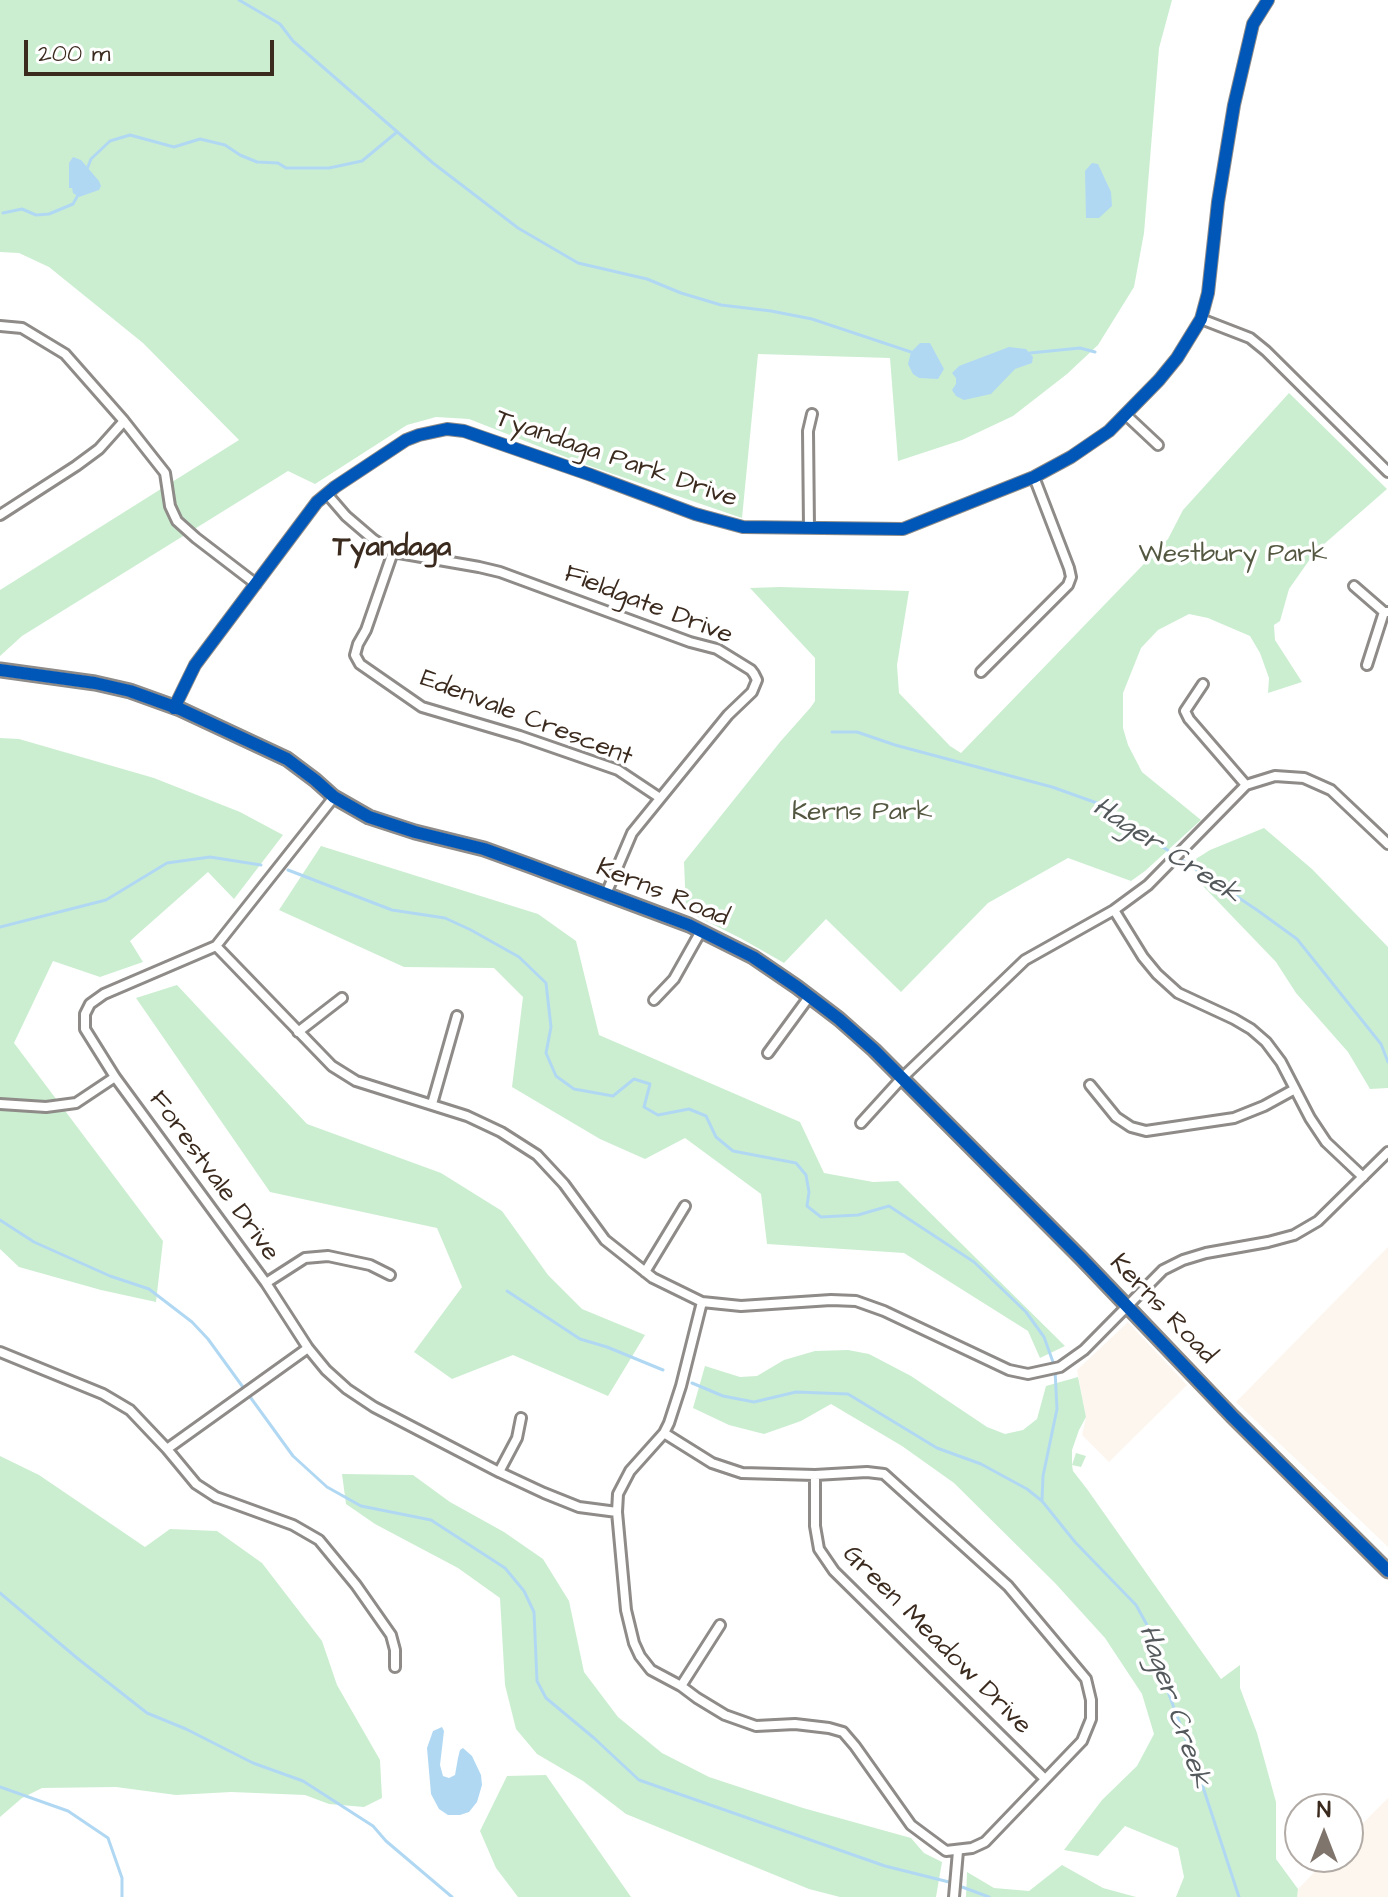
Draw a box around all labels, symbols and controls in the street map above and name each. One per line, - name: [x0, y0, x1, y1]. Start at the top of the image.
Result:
- scale bar: [28, 24, 278, 74]
- text: 200 m: [38, 37, 110, 71]
- street label: Tyandaga Park Drive: [491, 404, 741, 516]
- district label: Tyandaga: [333, 532, 451, 566]
- park label: Westbury Park: [1138, 540, 1328, 572]
- street label: Fieldgate Drive: [559, 560, 737, 652]
- street label: Edenvale Crescent: [415, 664, 637, 774]
- water label: Hager Creek: [1085, 792, 1247, 912]
- park label: Kerns Park: [792, 798, 932, 830]
- street label: Kerns Road: [591, 853, 733, 935]
- street label: Forestvale Drive: [141, 1086, 285, 1268]
- street label: Kerns Road: [1102, 1249, 1222, 1371]
- street label: Green Meadow Drive: [835, 1540, 1037, 1742]
- water label: Hager Creek: [1129, 1621, 1217, 1793]
- north arrow: [1284, 1793, 1364, 1873]
- text: N: [1317, 1795, 1331, 1826]

